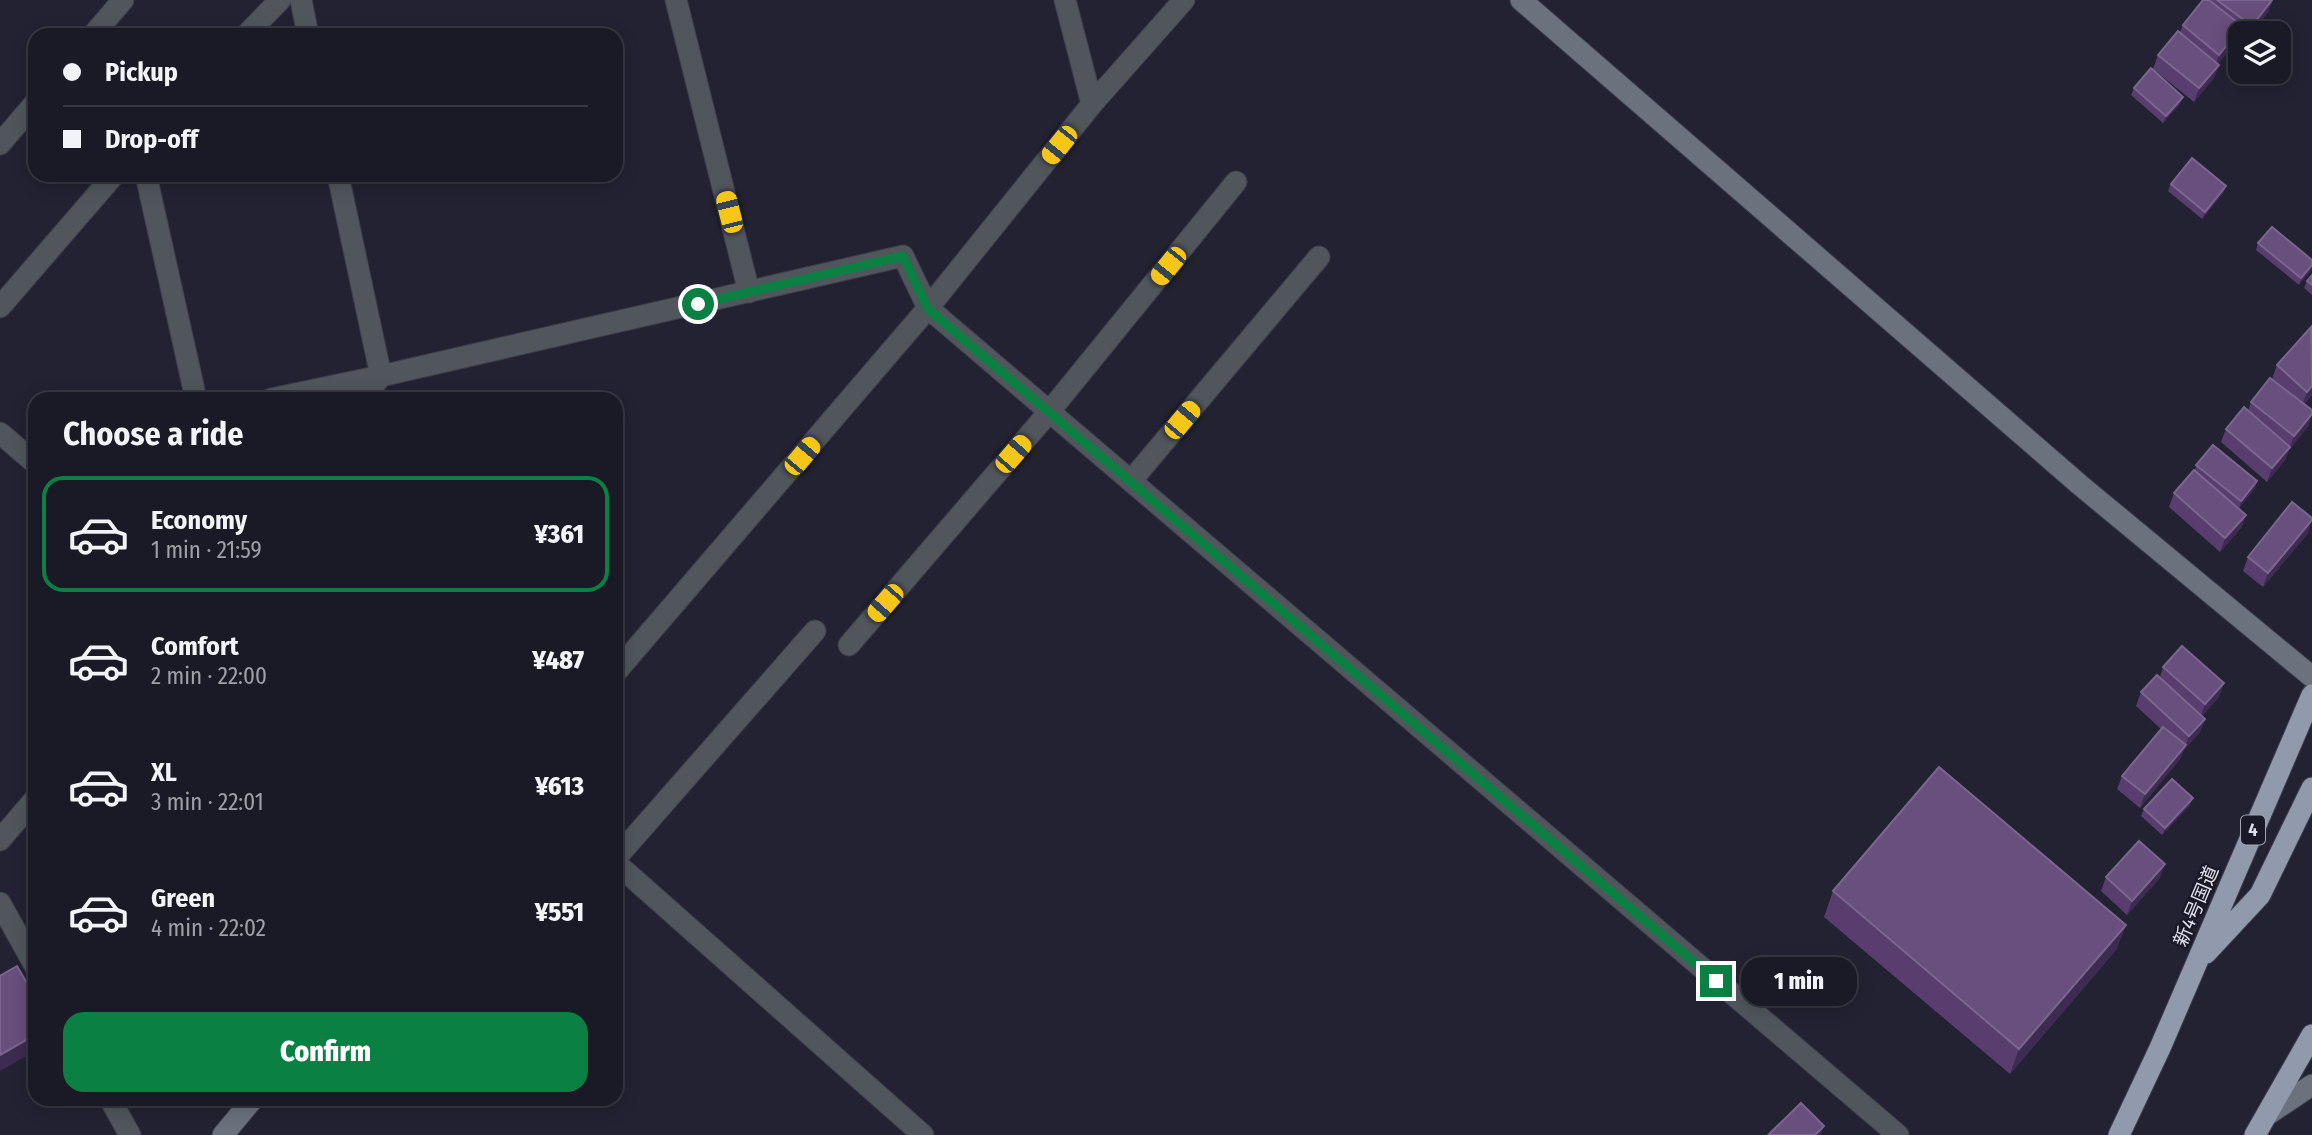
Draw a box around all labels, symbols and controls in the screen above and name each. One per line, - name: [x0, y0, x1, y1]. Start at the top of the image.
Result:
- map controls: [2228, 21, 2291, 84]
- button: layers: [2228, 21, 2291, 84]
- text: Pickup: [105, 57, 178, 88]
- car: [1038, 122, 1081, 168]
- text: Drop-off: [105, 124, 198, 155]
- car: [714, 189, 745, 235]
- car: [1147, 243, 1190, 289]
- route start: [682, 288, 714, 320]
- car: [1161, 397, 1204, 443]
- text: Choose a ride: [63, 415, 244, 453]
- car: [992, 431, 1035, 477]
- car: [781, 433, 824, 479]
- icon: car: [67, 503, 130, 566]
- text: Economy: [151, 505, 247, 536]
- text: ¥361: [534, 519, 584, 550]
- text: 1 min · 21:59: [151, 536, 262, 564]
- car: [864, 580, 907, 626]
- icon: car: [67, 629, 130, 692]
- text: Comfort: [151, 631, 239, 662]
- text: ¥487: [532, 645, 584, 676]
- text: 2 min · 22:00: [151, 662, 267, 690]
- icon: car: [67, 755, 130, 818]
- text: XL: [151, 757, 177, 788]
- text: ¥613: [535, 771, 584, 802]
- text: 3 min · 22:01: [151, 788, 264, 816]
- road number: 4: [2241, 816, 2265, 844]
- street label: 新4号国道: [2169, 862, 2223, 950]
- icon: car: [67, 881, 130, 944]
- text: Green: [151, 883, 215, 914]
- text: ¥551: [535, 897, 584, 928]
- text: 4 min · 22:02: [151, 914, 266, 942]
- callout: 1 min: [1740, 956, 1856, 1006]
- route end: [1700, 965, 1732, 997]
- text: 1 min: [1774, 967, 1824, 995]
- button: Confirm: [63, 1012, 588, 1092]

